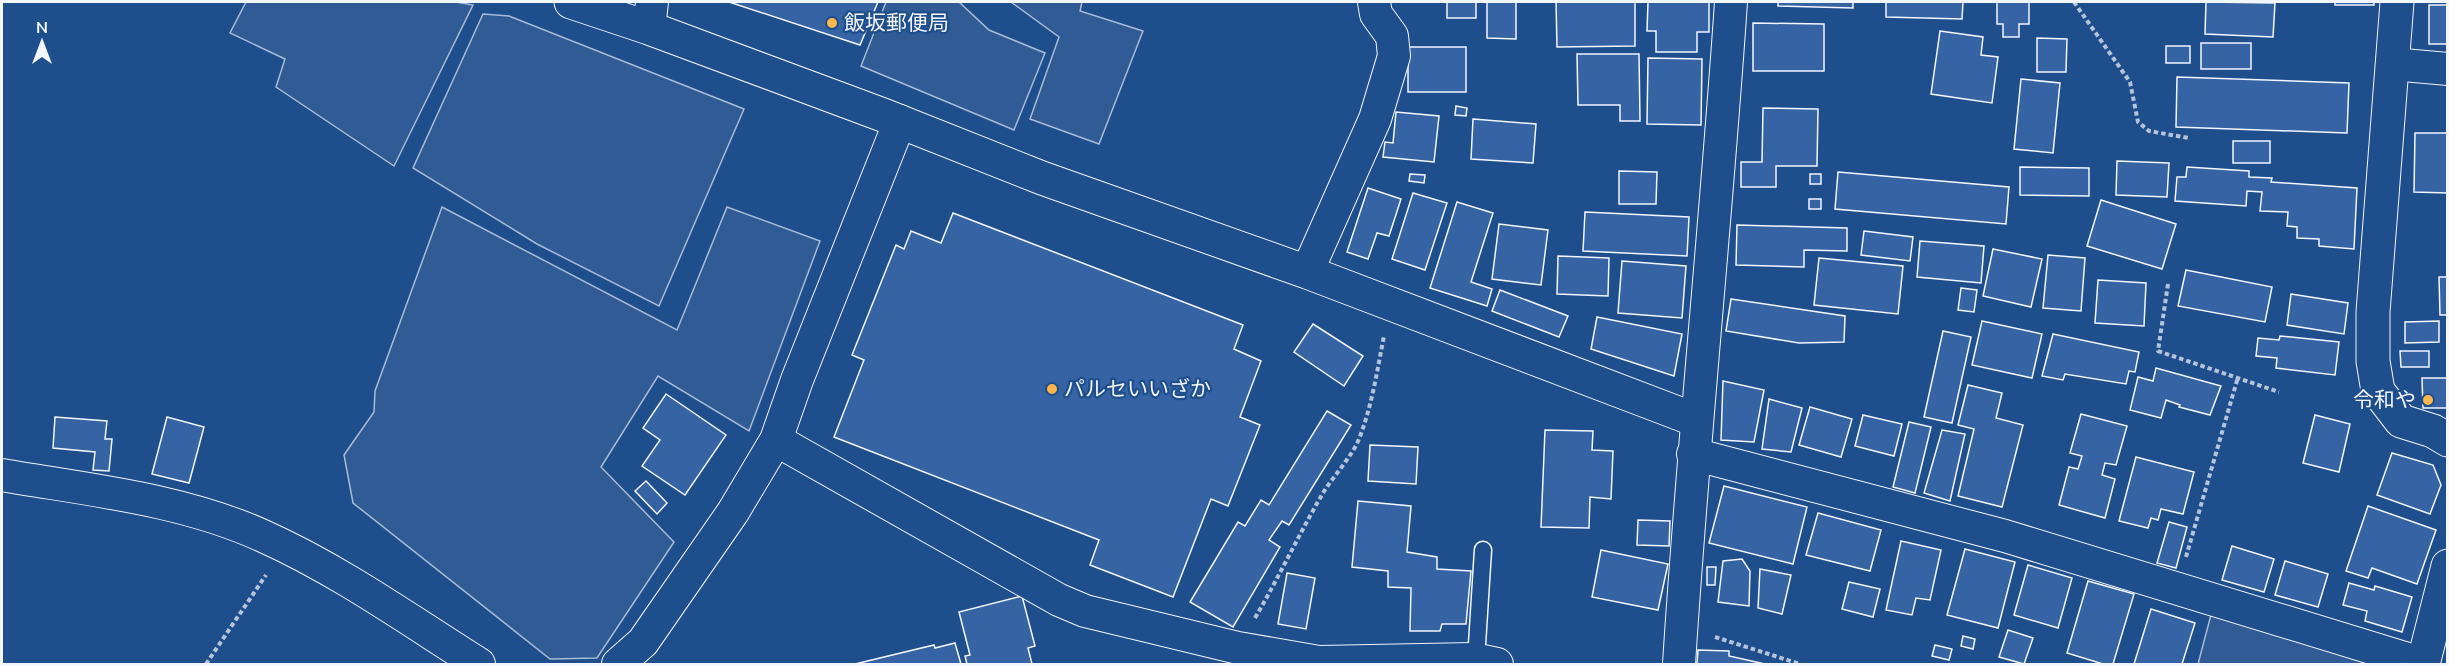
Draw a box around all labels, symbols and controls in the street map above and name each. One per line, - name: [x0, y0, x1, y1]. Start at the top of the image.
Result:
- place label: 飯坂郵便局: [844, 9, 949, 37]
- north arrow: [12, 12, 72, 72]
- marker: 飯坂郵便局: [825, 16, 839, 30]
- text: N: [36, 17, 48, 39]
- place label: パルセいいざか: [1064, 375, 1211, 403]
- marker: パルセいいざか: [1045, 382, 1059, 396]
- place label: 令和や: [2353, 386, 2416, 414]
- marker: 令和や: [2421, 393, 2435, 407]

